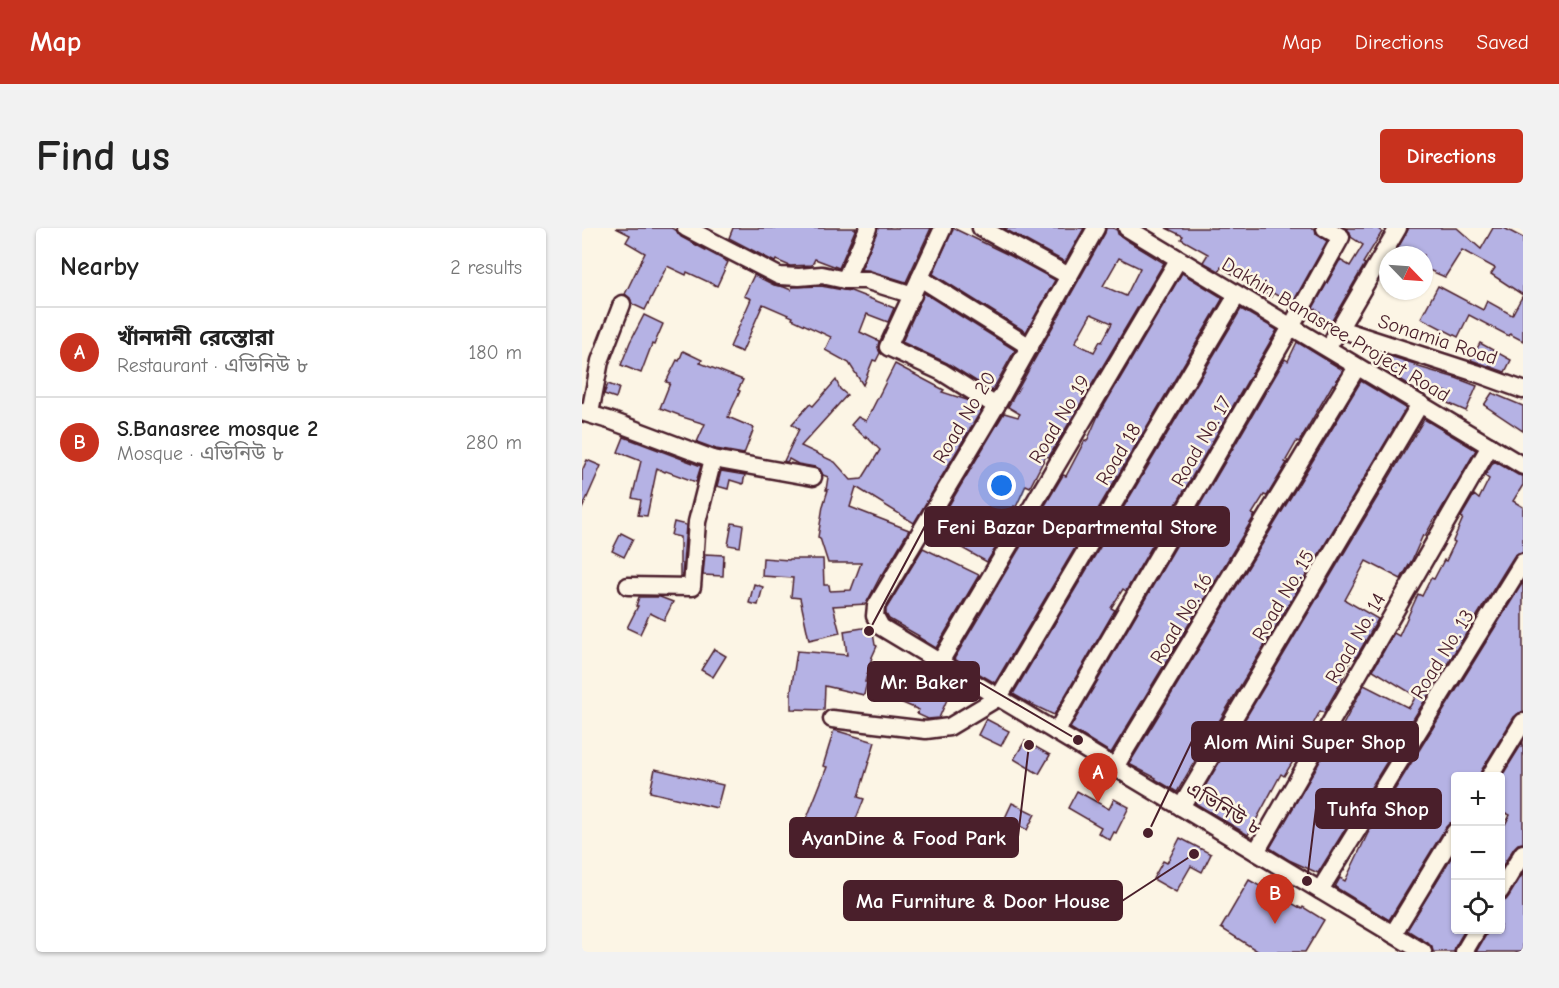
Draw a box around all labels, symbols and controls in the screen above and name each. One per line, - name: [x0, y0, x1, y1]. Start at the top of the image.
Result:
- text: Map: [30, 26, 81, 58]
- text: Map: [1282, 30, 1322, 54]
- text: Directions: [1355, 30, 1444, 54]
- text: Saved: [1477, 30, 1529, 54]
- button: Directions: [1380, 129, 1523, 183]
- text: Find us: [36, 132, 170, 181]
- north arrow: [1379, 246, 1433, 300]
- text: Nearby: [60, 252, 139, 282]
- street label: Dakhin Banasree Project Road: [1218, 252, 1454, 407]
- text: 2 results: [450, 256, 522, 279]
- street label: Sonamia Road: [1375, 309, 1500, 370]
- text: খাঁনদানী রেস্তোরা: [117, 325, 274, 351]
- text: A: [74, 341, 85, 364]
- text: 180 m: [468, 341, 522, 364]
- text: Restaurant · এভিনিউ ৮: [117, 354, 308, 377]
- street label: Road No 20: [928, 367, 1001, 467]
- street label: Road No 19: [1024, 371, 1095, 468]
- street label: Road No. 17: [1166, 392, 1237, 490]
- text: S.Banasree mosque 2: [117, 416, 318, 442]
- street label: Road 18: [1091, 419, 1146, 489]
- text: B: [73, 431, 86, 454]
- text: 280 m: [466, 431, 522, 454]
- text: Mosque · এভিনিউ ৮: [117, 442, 284, 465]
- your location: [987, 471, 1016, 500]
- callout: Feni Bazar Departmental Store: [925, 507, 1229, 546]
- text: Feni Bazar Departmental Store: [937, 515, 1217, 539]
- street label: Road No. 15: [1247, 546, 1319, 645]
- street label: Road No. 16: [1145, 569, 1217, 668]
- street label: Road No. 14: [1320, 589, 1390, 687]
- street label: Road No. 13: [1406, 605, 1479, 703]
- callout: Mr. Baker: [868, 662, 979, 701]
- text: Mr. Baker: [881, 670, 968, 694]
- callout: Alom Mini Super Shop: [1192, 722, 1418, 761]
- text: Alom Mini Super Shop: [1204, 730, 1406, 754]
- pin: A: [1078, 754, 1118, 803]
- map controls: [1451, 772, 1505, 934]
- button: +: [1451, 772, 1505, 826]
- street label: এভিনিউ ৮: [1182, 776, 1266, 840]
- callout: Tuhfa Shop: [1316, 789, 1441, 828]
- text: Tuhfa Shop: [1327, 797, 1429, 821]
- callout: AyanDine & Food Park: [790, 818, 1018, 857]
- text: AyanDine & Food Park: [802, 826, 1007, 850]
- button: −: [1451, 826, 1505, 880]
- pin: B: [1256, 874, 1294, 924]
- button: locate: [1451, 880, 1505, 934]
- callout: Ma Furniture & Door House: [844, 881, 1122, 920]
- text: Ma Furniture & Door House: [856, 889, 1110, 913]

